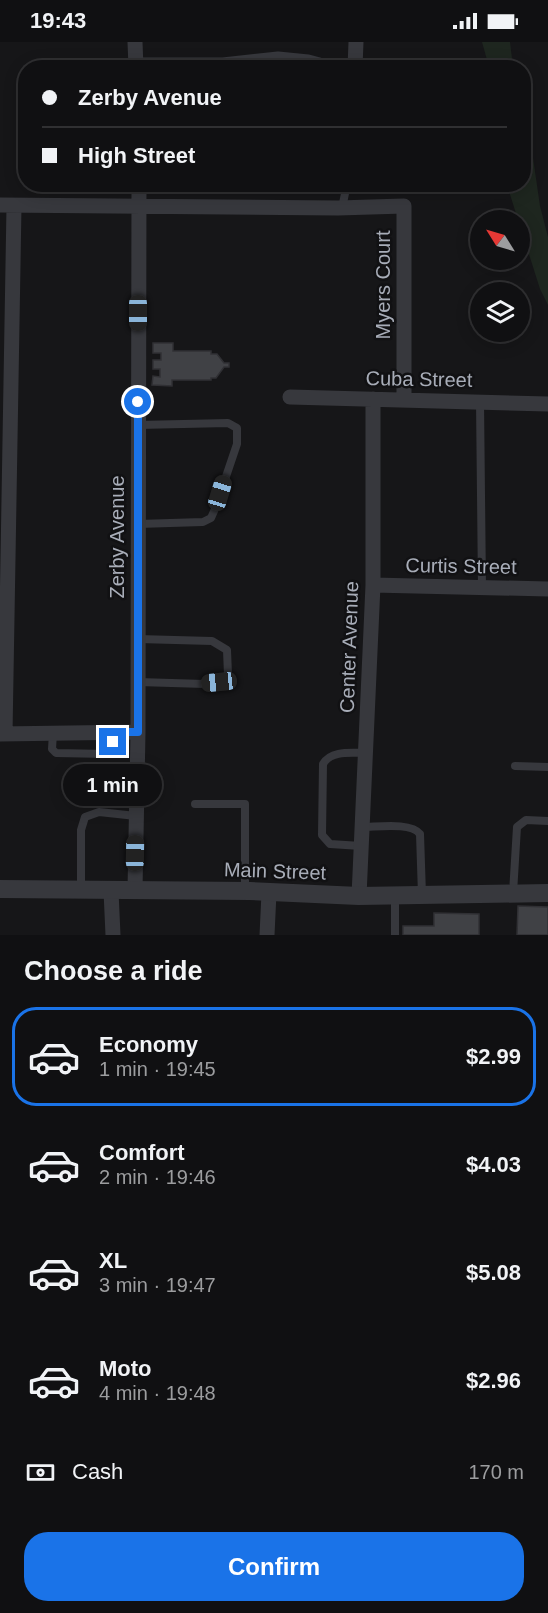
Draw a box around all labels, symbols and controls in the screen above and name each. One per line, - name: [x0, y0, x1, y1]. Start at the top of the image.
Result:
- text: 19:43: [30, 8, 86, 33]
- text: Zerby Avenue: [78, 85, 222, 110]
- text: High Street: [78, 143, 195, 168]
- north arrow: [470, 210, 530, 270]
- map controls: [470, 210, 530, 342]
- street label: Myers Court: [372, 230, 394, 339]
- button: layers: [470, 282, 530, 342]
- car: [129, 295, 147, 331]
- street label: Cuba Street: [365, 367, 473, 391]
- route start: [124, 388, 151, 415]
- car: [206, 473, 234, 513]
- street label: Zerby Avenue: [106, 475, 128, 599]
- street label: Curtis Street: [405, 554, 517, 578]
- street label: Center Avenue: [336, 581, 362, 713]
- car: [200, 671, 238, 693]
- route end: [99, 728, 126, 755]
- callout: 1 min: [63, 763, 162, 805]
- text: 1 min: [86, 774, 139, 796]
- car: [126, 835, 144, 871]
- street label: Main Street: [224, 858, 327, 884]
- text: Choose a ride: [24, 956, 203, 986]
- icon: car: [27, 1030, 81, 1084]
- text: Economy: [99, 1032, 198, 1057]
- text: $2.99: [466, 1044, 521, 1069]
- text: 1 min · 19:45: [99, 1058, 216, 1080]
- icon: car: [27, 1138, 81, 1192]
- text: Comfort: [99, 1140, 185, 1165]
- text: $4.03: [466, 1152, 521, 1177]
- text: 2 min · 19:46: [99, 1166, 216, 1188]
- icon: car: [27, 1246, 81, 1300]
- text: XL: [99, 1248, 127, 1273]
- text: $5.08: [466, 1260, 521, 1285]
- text: 3 min · 19:47: [99, 1274, 216, 1296]
- icon: car: [27, 1354, 81, 1408]
- text: Moto: [99, 1356, 152, 1381]
- text: $2.96: [466, 1368, 521, 1393]
- text: 4 min · 19:48: [99, 1382, 216, 1404]
- icon: cash: [24, 1456, 57, 1489]
- text: Cash: [72, 1459, 123, 1484]
- text: 170 m: [468, 1461, 524, 1483]
- button: Confirm: [24, 1532, 524, 1601]

